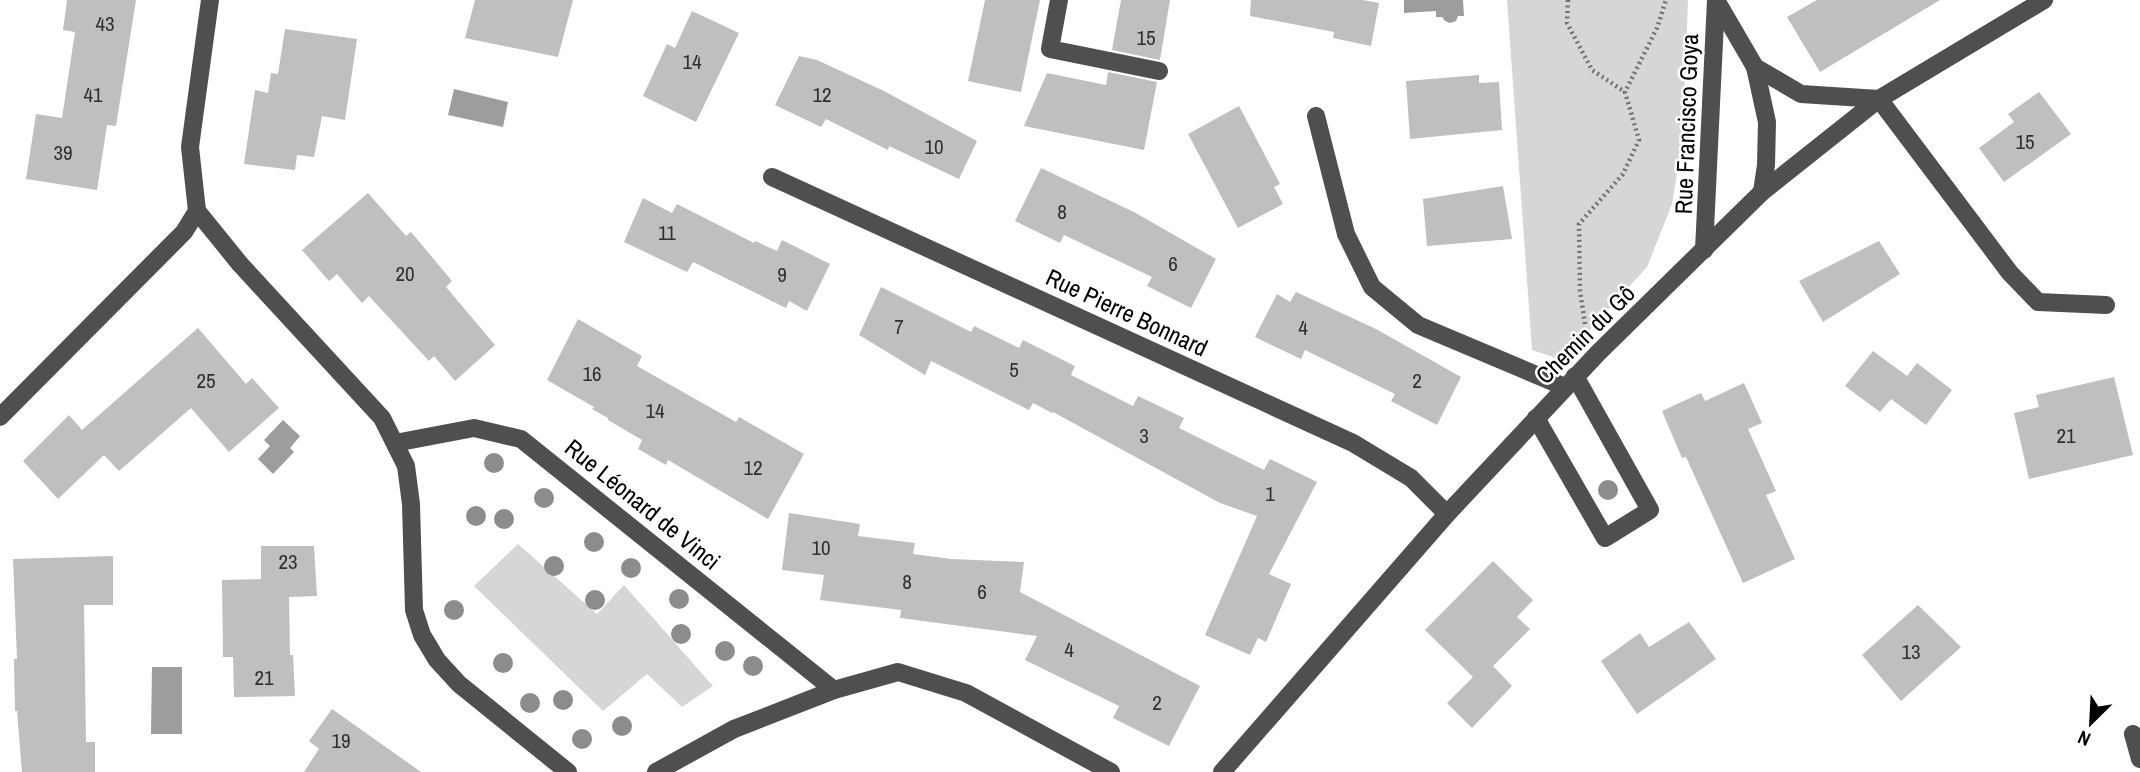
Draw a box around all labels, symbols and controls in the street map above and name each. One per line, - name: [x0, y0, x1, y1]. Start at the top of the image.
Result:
- house number: 43: [95, 9, 115, 38]
- house number: 15: [1136, 23, 1156, 52]
- street label: Rue Francisco Goya: [1667, 33, 1705, 215]
- house number: 14: [682, 47, 702, 76]
- house number: 41: [83, 80, 103, 109]
- house number: 12: [812, 80, 832, 109]
- house number: 15: [2015, 127, 2035, 156]
- house number: 10: [924, 132, 944, 161]
- house number: 39: [53, 138, 73, 167]
- house number: 8: [1057, 197, 1067, 226]
- house number: 11: [658, 218, 676, 247]
- house number: 6: [1168, 249, 1178, 278]
- house number: 20: [395, 259, 415, 288]
- house number: 9: [777, 260, 787, 289]
- street label: Rue Pierre Bonnard: [1041, 261, 1213, 363]
- street label: Chemin du Gô: [1528, 277, 1642, 391]
- house number: 7: [894, 312, 904, 341]
- house number: 4: [1298, 313, 1308, 342]
- house number: 5: [1009, 355, 1019, 384]
- house number: 16: [582, 359, 602, 388]
- house number: 25: [196, 366, 216, 395]
- house number: 2: [1412, 366, 1422, 395]
- house number: 14: [645, 396, 665, 425]
- house number: 3: [1139, 421, 1149, 450]
- house number: 21: [2056, 421, 2076, 450]
- street label: Rue Léonard de Vinci: [559, 431, 727, 577]
- house number: 12: [743, 453, 763, 482]
- house number: 1: [1265, 479, 1275, 508]
- house number: 10: [811, 533, 831, 562]
- house number: 23: [278, 547, 298, 576]
- house number: 8: [902, 567, 912, 596]
- house number: 6: [977, 577, 987, 606]
- house number: 4: [1064, 635, 1074, 664]
- house number: 13: [1901, 637, 1921, 666]
- house number: 21: [254, 663, 274, 692]
- house number: 2: [1152, 688, 1162, 717]
- north arrow: [2056, 688, 2126, 758]
- text: N: [2074, 724, 2095, 753]
- house number: 19: [331, 726, 351, 755]

